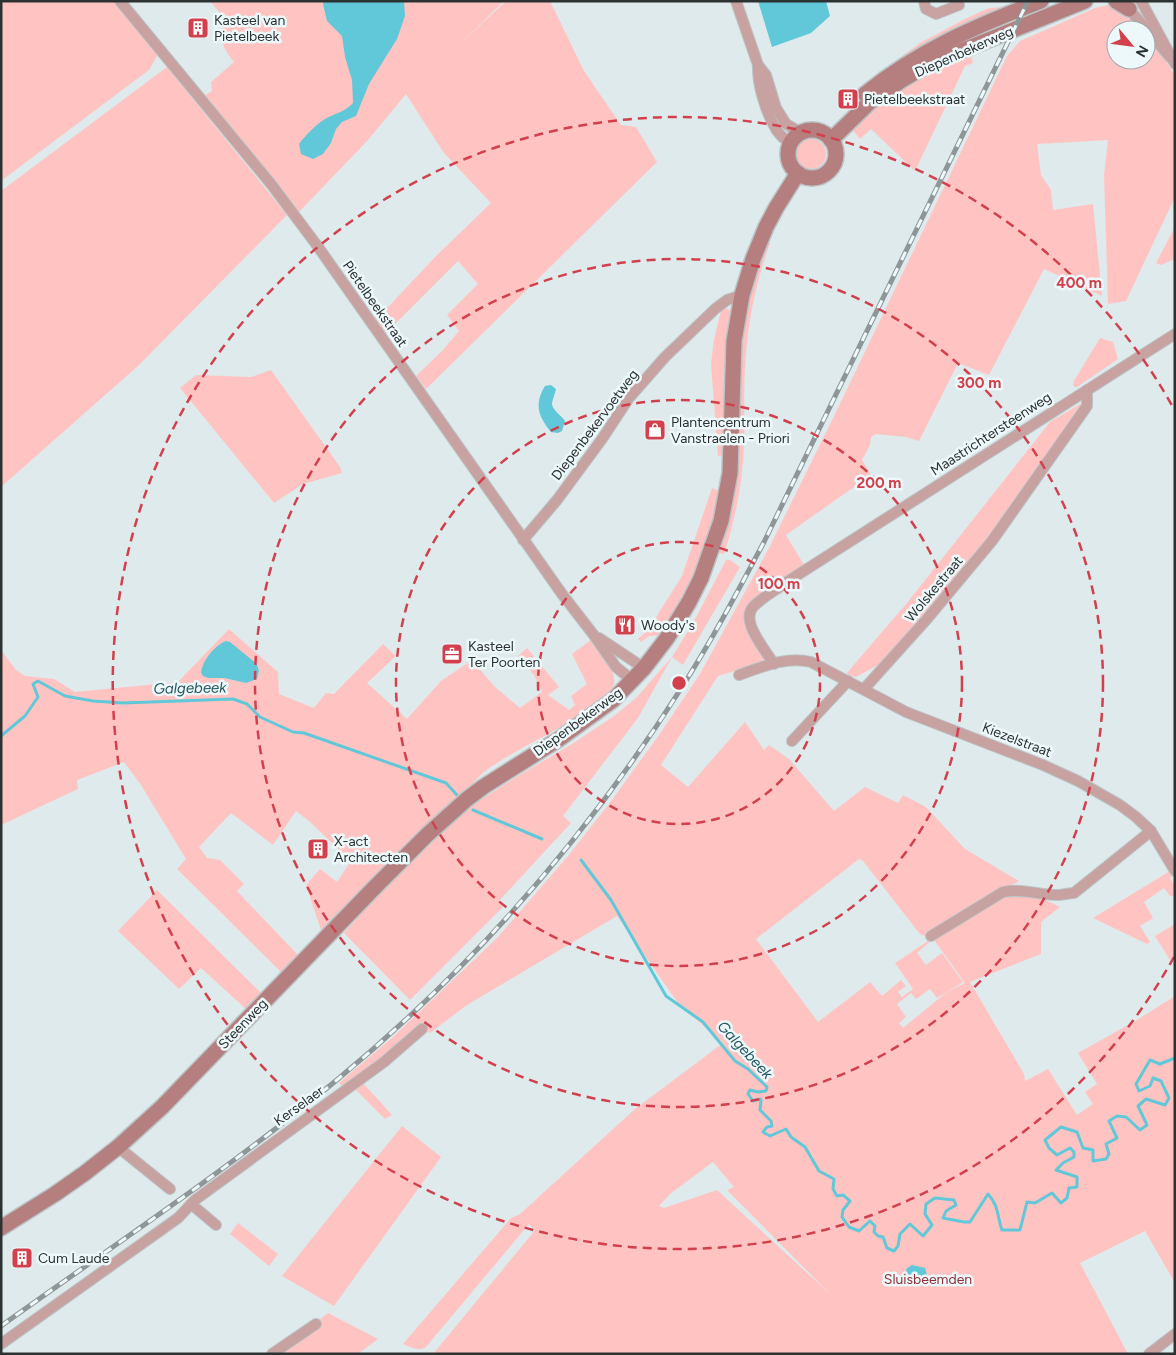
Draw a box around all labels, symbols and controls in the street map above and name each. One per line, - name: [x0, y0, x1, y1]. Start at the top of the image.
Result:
- place label: Kasteel van Pietelbeek: [214, 12, 285, 45]
- building icon: Kasteel van Pietelbeek: [186, 16, 210, 40]
- north arrow: [1106, 20, 1156, 70]
- street label: Diepenbekerweg: [912, 23, 1016, 81]
- text: N: [1132, 42, 1152, 60]
- building icon: Pietelbeekstraat: [836, 87, 860, 111]
- place label: Pietelbeekstraat: [864, 91, 965, 108]
- street label: Pietelbeekstraat: [339, 258, 411, 350]
- text: 400 m: [1056, 274, 1102, 292]
- street label: Diepenbekervoetweg: [548, 366, 642, 484]
- text: 300 m: [957, 374, 1001, 392]
- street label: Maastrichtersteenweg: [927, 389, 1055, 479]
- place label: Plantencentrum Vanstraelen - Priori: [671, 414, 790, 447]
- shop icon: Plantencentrum Vanstraelen - Priori: [643, 418, 667, 442]
- text: 200 m: [857, 474, 901, 492]
- street label: Wolskestraat: [901, 553, 967, 625]
- text: 100 m: [758, 575, 800, 593]
- restaurant icon: Woody's: [613, 613, 637, 637]
- place label: Woody's: [641, 617, 695, 634]
- place label: Kasteel Ter Poorten: [468, 638, 541, 671]
- office icon: Kasteel Ter Poorten: [440, 642, 464, 666]
- centre of rings: [670, 674, 688, 692]
- water label: Galgebeek: [153, 678, 227, 698]
- street label: Diepenbekerweg: [530, 684, 626, 760]
- street label: Kiezelstraat: [980, 719, 1054, 761]
- place label: X-act Architecten: [334, 833, 408, 866]
- building icon: X-act Architecten: [306, 837, 330, 861]
- street label: Steenweg: [215, 995, 271, 1053]
- water label: Galgebeek: [714, 1017, 777, 1083]
- street label: Kerselaer: [271, 1082, 327, 1130]
- building icon: Cum Laude: [10, 1246, 34, 1270]
- place label: Cum Laude: [38, 1250, 110, 1267]
- park label: Sluisbeemden: [884, 1271, 972, 1288]

